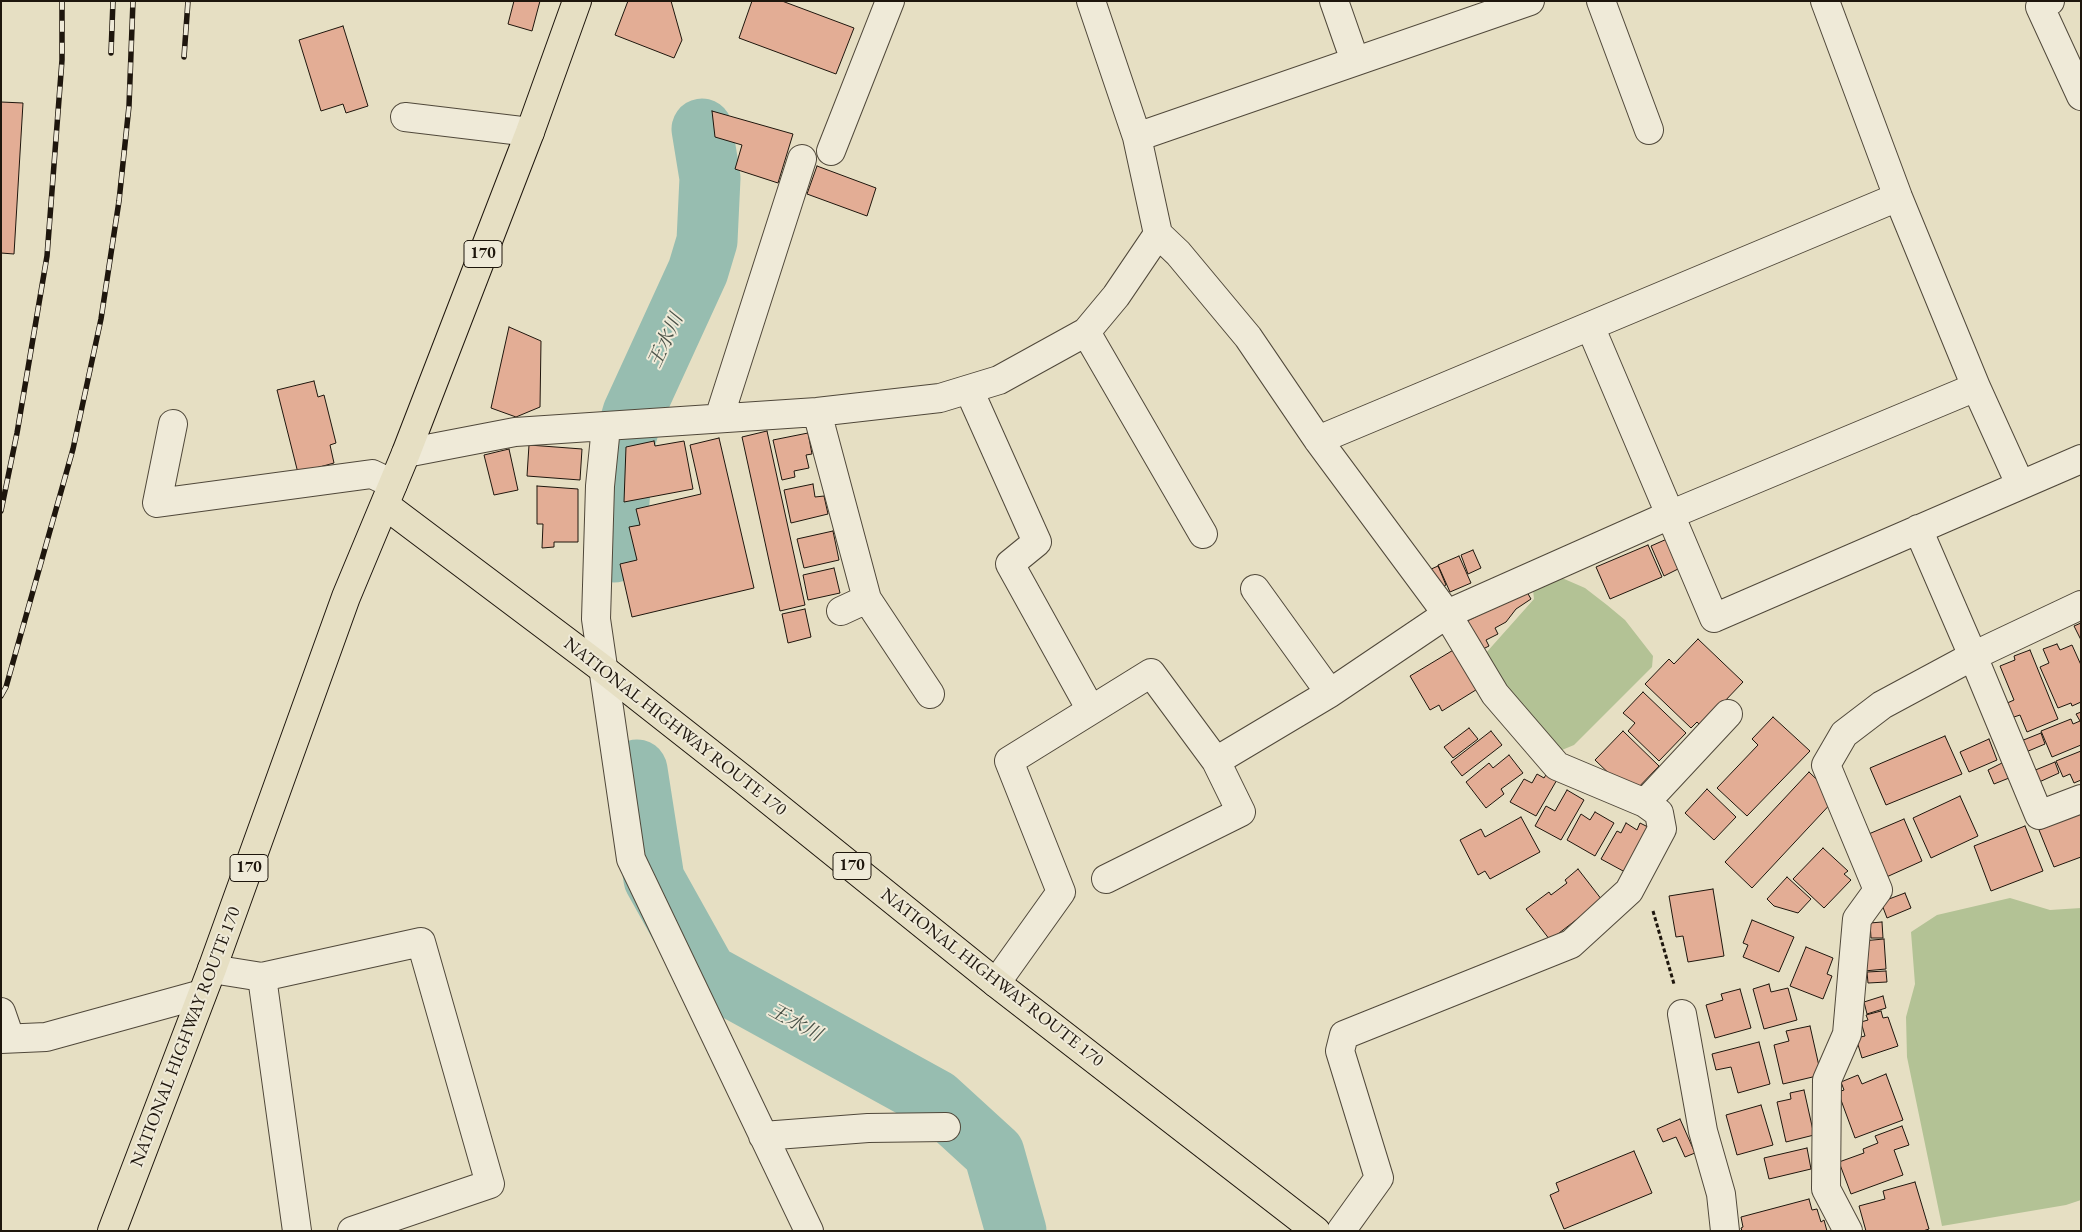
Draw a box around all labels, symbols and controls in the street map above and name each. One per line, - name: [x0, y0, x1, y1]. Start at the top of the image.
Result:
- road number: 170: [464, 240, 502, 268]
- water label: 王水川: [644, 310, 688, 372]
- street label: NATIONAL HIGHWAY ROUTE 170: [559, 633, 791, 821]
- road number: 170: [833, 852, 871, 879]
- road number: 170: [230, 854, 268, 881]
- street label: NATIONAL HIGHWAY ROUTE 170: [876, 884, 1108, 1072]
- street label: NATIONAL HIGHWAY ROUTE 170: [126, 904, 246, 1170]
- water label: 王水川: [765, 999, 825, 1047]

